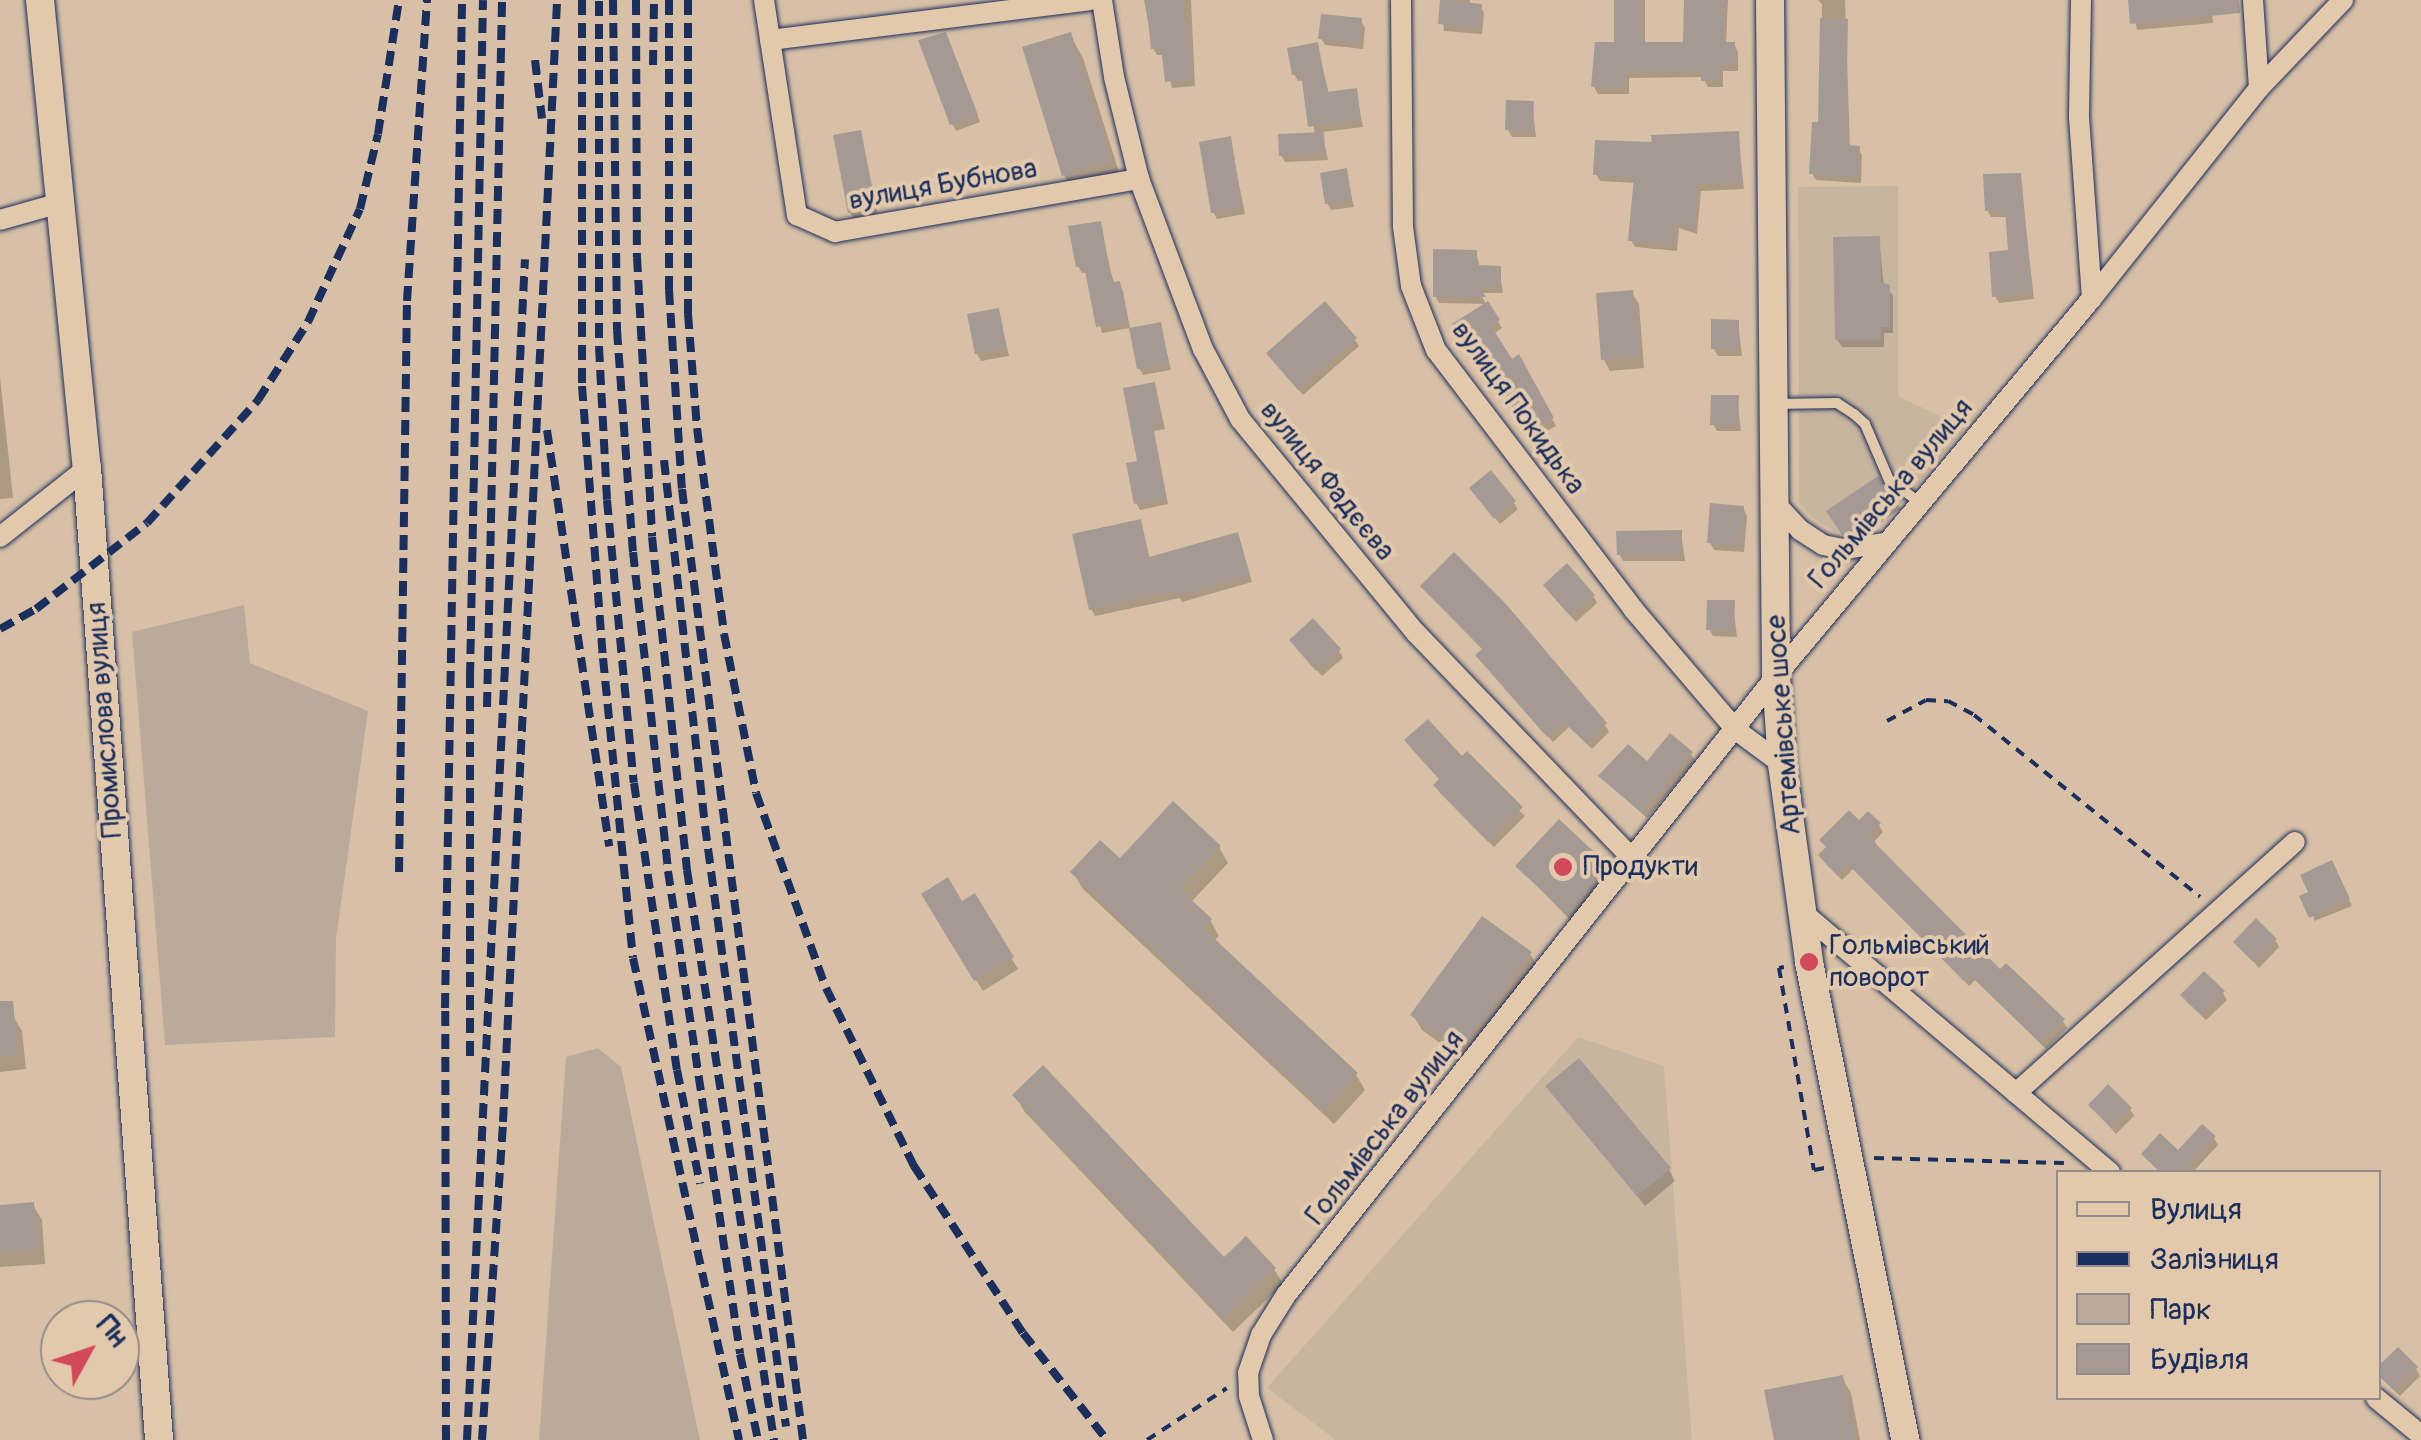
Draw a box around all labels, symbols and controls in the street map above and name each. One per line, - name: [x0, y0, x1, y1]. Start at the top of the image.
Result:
- street label: вулиця Бубнова: [846, 152, 1040, 218]
- street label: вулиця Покидька: [1444, 315, 1592, 501]
- street label: Гольмівська вулиця: [1802, 392, 1980, 596]
- street label: вулиця Фадєєва: [1253, 395, 1401, 567]
- street label: Промислова вулиця: [80, 601, 130, 839]
- street label: Артемівське шосе: [1760, 614, 1808, 836]
- place label: Продукти: [1583, 850, 1698, 884]
- marker: Продукти: [1552, 856, 1574, 878]
- place label: Гольмівський поворот: [1829, 929, 1990, 995]
- marker: Гольмівський поворот: [1798, 951, 1820, 973]
- street label: Гольмівська вулиця: [1299, 1024, 1471, 1232]
- legend: [2056, 1170, 2381, 1400]
- text: Вулиця: [2150, 1191, 2242, 1228]
- text: Залізниця: [2150, 1241, 2279, 1278]
- text: Парк: [2150, 1291, 2212, 1328]
- north arrow: [40, 1300, 140, 1400]
- text: Пн: [89, 1309, 135, 1355]
- text: Будівля: [2150, 1341, 2249, 1378]

